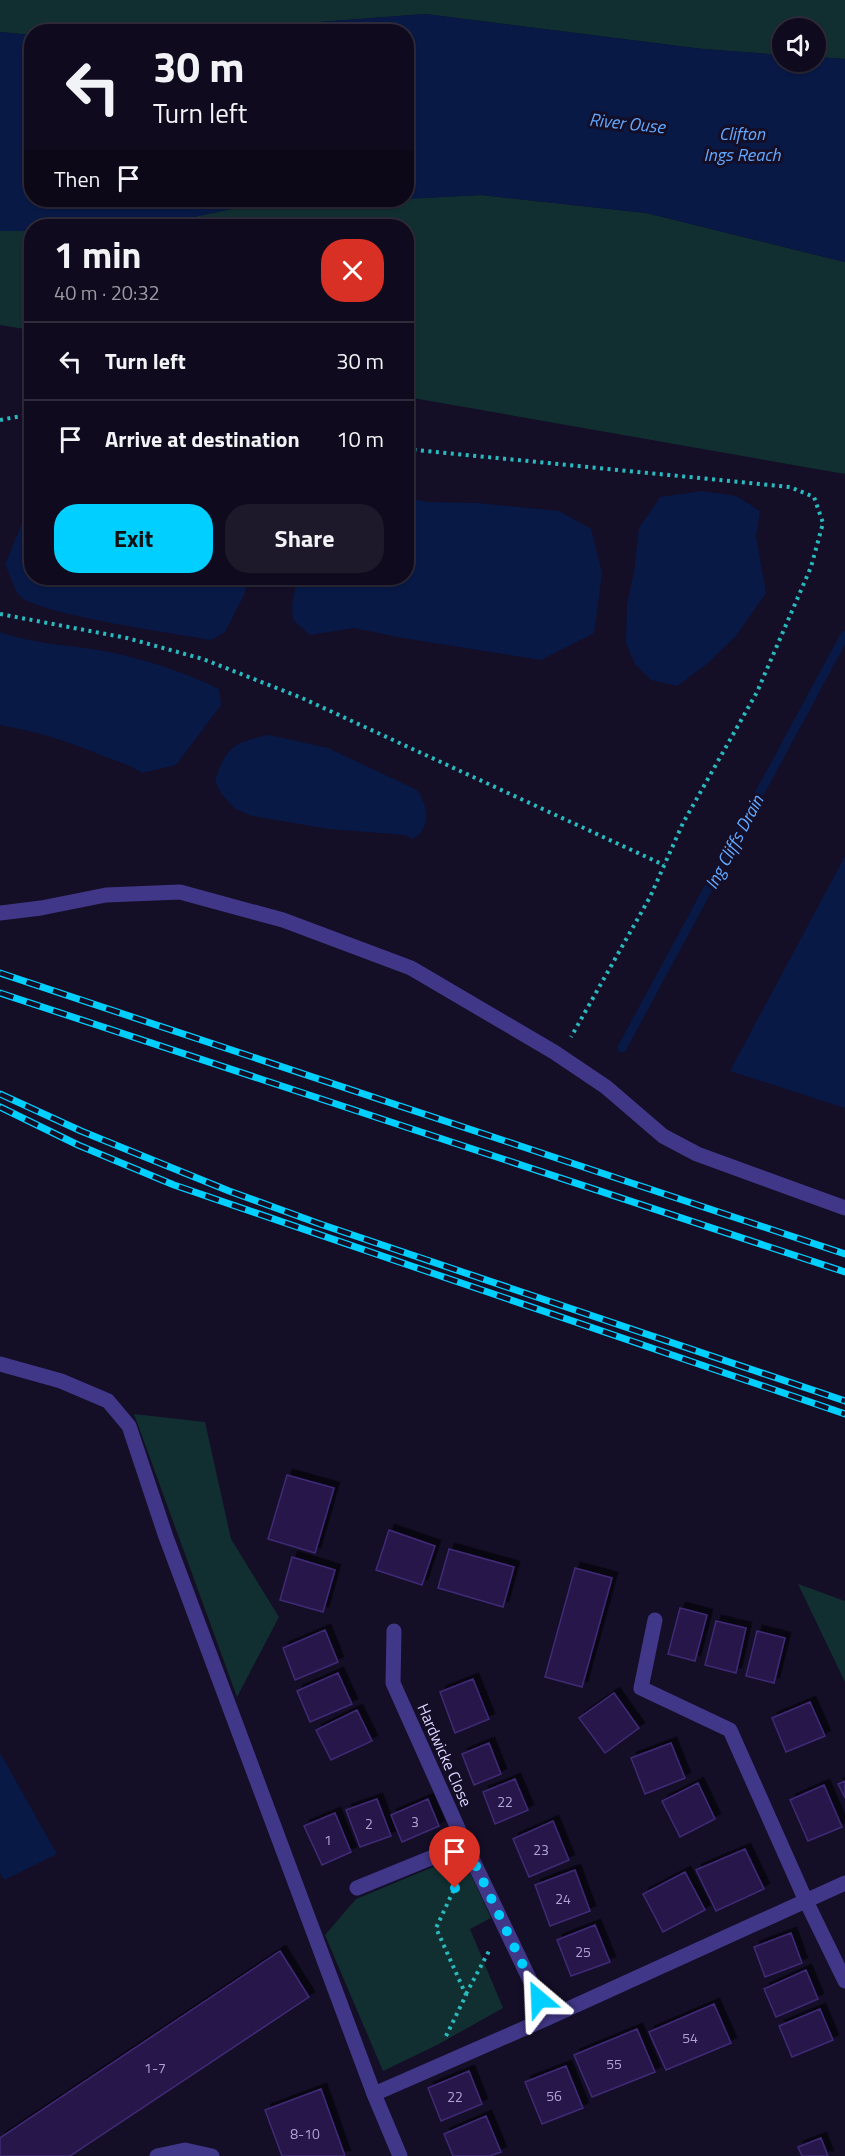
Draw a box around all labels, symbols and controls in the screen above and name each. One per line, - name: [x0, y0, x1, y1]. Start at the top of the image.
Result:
- map controls: [772, 18, 826, 72]
- button: sound: [772, 18, 826, 72]
- text: 30 m: [153, 34, 245, 98]
- icon: left: [54, 48, 132, 126]
- text: Turn left: [153, 92, 247, 133]
- water label: River Ouse: [588, 106, 668, 141]
- water label: Clifton Ings Reach: [704, 120, 781, 168]
- text: Then: [54, 162, 100, 196]
- icon: arrive: [112, 162, 145, 195]
- text: 1 min: [54, 227, 141, 282]
- button: close: [321, 239, 384, 302]
- text: 40 m · 20:32: [54, 277, 160, 308]
- text: Turn left: [105, 344, 186, 378]
- text: 30 m: [336, 344, 384, 378]
- icon: left: [54, 345, 87, 378]
- text: Arrive at destination: [105, 422, 300, 456]
- text: 10 m: [336, 422, 384, 456]
- icon: arrive: [54, 423, 87, 456]
- button: Exit: [54, 504, 213, 573]
- button: Share: [225, 504, 384, 573]
- water label: Ing Cliffs Drain: [698, 789, 771, 894]
- street label: Hardwicke Close: [412, 1700, 478, 1810]
- house number: 22: [497, 1791, 513, 1812]
- house number: 3: [411, 1811, 419, 1832]
- house number: 2: [365, 1813, 373, 1834]
- pin: [429, 1826, 480, 1888]
- house number: 1: [324, 1829, 332, 1850]
- icon: arrive: [438, 1835, 471, 1868]
- house number: 23: [533, 1839, 549, 1860]
- house number: 24: [555, 1888, 571, 1909]
- house number: 25: [575, 1941, 591, 1962]
- position arrow: [507, 1967, 571, 2031]
- house number: 54: [682, 2027, 698, 2048]
- house number: 55: [606, 2053, 622, 2074]
- house number: 1-7: [144, 2057, 166, 2078]
- house number: 56: [546, 2085, 562, 2106]
- house number: 22: [447, 2086, 463, 2107]
- house number: 8-10: [290, 2123, 320, 2144]

